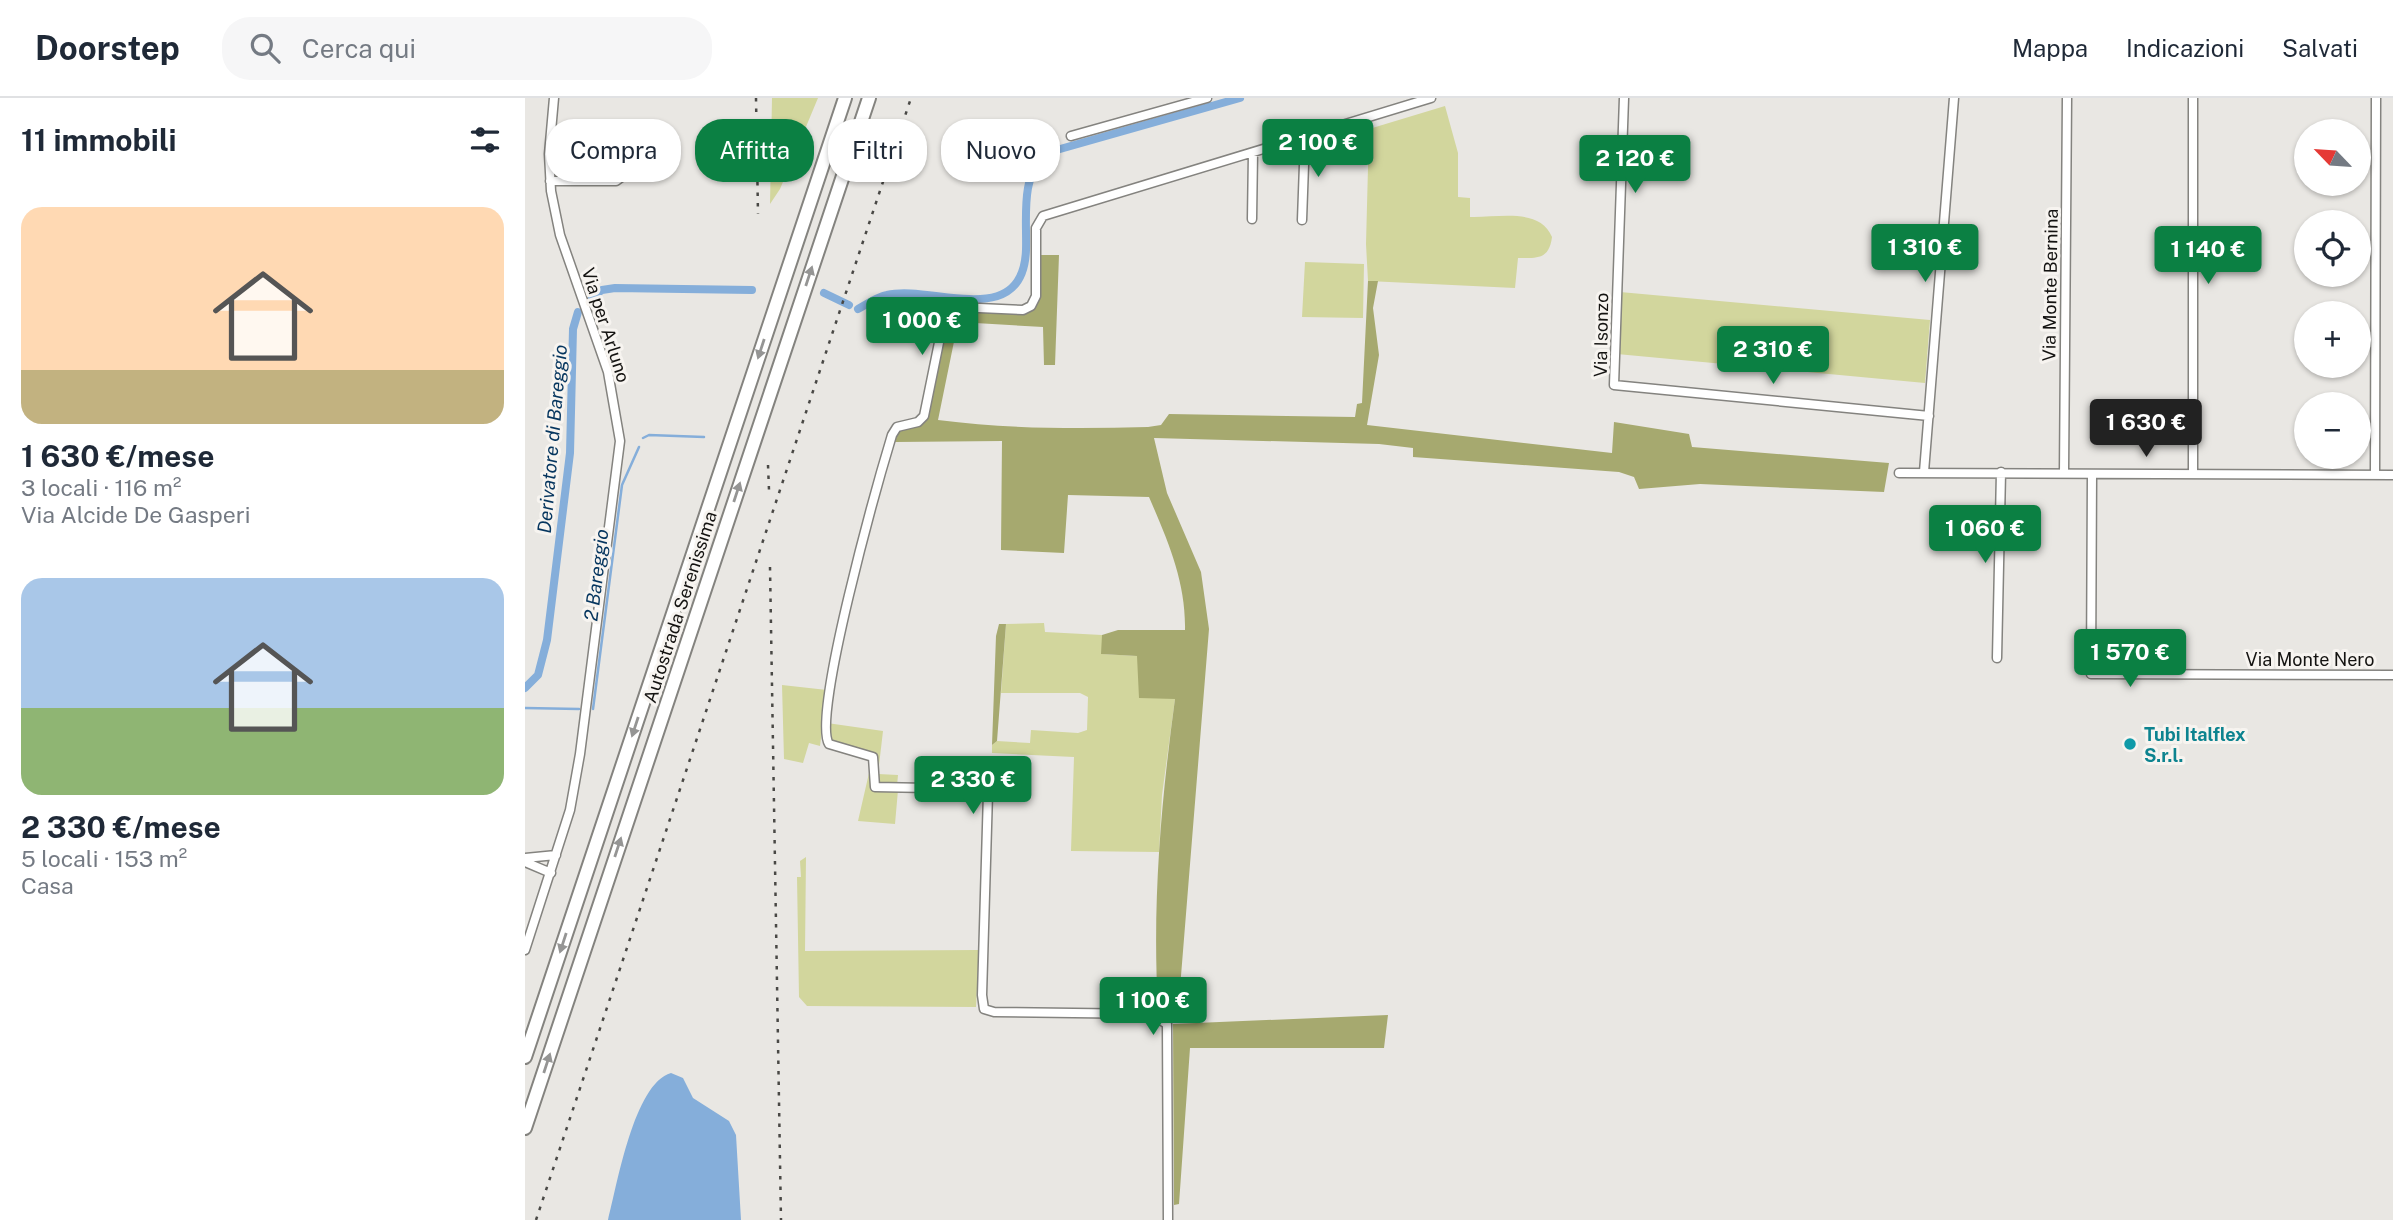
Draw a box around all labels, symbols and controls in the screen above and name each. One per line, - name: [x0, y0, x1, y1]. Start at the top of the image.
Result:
- search box: [222, 17, 712, 80]
- text: Doorstep: [35, 29, 180, 67]
- icon: search: [246, 29, 284, 67]
- text: Cerca qui: [302, 33, 416, 64]
- text: Mappa: [2012, 34, 2088, 62]
- text: Indicazioni: [2126, 34, 2244, 62]
- text: Salvati: [2282, 34, 2358, 62]
- chip: Compra: [546, 119, 681, 182]
- chip: Affitta: [695, 119, 814, 182]
- chip: Filtri: [828, 119, 927, 182]
- chip: Nuovo: [941, 119, 1060, 182]
- north arrow: [2294, 119, 2371, 196]
- map controls: [2294, 119, 2371, 469]
- pin: 2 100 €: [1253, 120, 1383, 179]
- icon: filters: [466, 121, 504, 159]
- text: 11 immobili: [21, 122, 177, 158]
- text: 2 100 €: [1278, 128, 1358, 155]
- pin: 2 120 €: [1570, 136, 1700, 195]
- text: 2 120 €: [1595, 144, 1675, 171]
- street label: Via Monte Bernina: [2038, 208, 2062, 362]
- button: locate: [2294, 210, 2371, 287]
- pin: 1 310 €: [1860, 225, 1990, 284]
- pin: 1 140 €: [2143, 226, 2273, 286]
- text: 1 310 €: [1887, 233, 1963, 260]
- text: 1 140 €: [2171, 235, 2245, 262]
- icon: home: [200, 253, 326, 379]
- street label: Via per Arluno: [578, 265, 634, 385]
- one-way arrow: [804, 266, 815, 287]
- street label: Via Isonzo: [1590, 293, 1612, 377]
- pin: 1 000 €: [857, 298, 987, 357]
- button: +: [2294, 301, 2371, 378]
- text: 1 000 €: [882, 306, 962, 333]
- pin: 2 310 €: [1708, 327, 1838, 386]
- text: 2 310 €: [1733, 335, 1813, 362]
- one-way arrow: [755, 338, 766, 359]
- water label: Derivatore di Bareggio: [533, 344, 571, 534]
- button: −: [2294, 392, 2371, 469]
- pin: 1 630 €: [2081, 400, 2211, 459]
- text: 1 630 €: [2106, 408, 2186, 435]
- text: 1 630 €/mese: [21, 438, 214, 474]
- text: 3 locali · 116 m²: [21, 474, 181, 501]
- one-way arrow: [732, 482, 743, 503]
- text: Via Alcide De Gasperi: [21, 501, 250, 528]
- pin: 1 060 €: [1920, 505, 2050, 565]
- street label: Autostrada Serenissima: [639, 509, 721, 705]
- text: 1 060 €: [1945, 514, 2025, 541]
- water label: 2 Bareggio: [579, 528, 613, 622]
- icon: home: [200, 624, 326, 750]
- pin: 1 570 €: [2065, 630, 2195, 689]
- text: 1 570 €: [2090, 638, 2170, 665]
- street label: Via Monte Nero: [2246, 649, 2374, 670]
- one-way arrow: [629, 717, 640, 738]
- place label: Tubi Italflex S.r.l.: [2144, 724, 2246, 766]
- marker: Tubi Italflex S.r.l.: [2122, 736, 2138, 752]
- pin: 2 330 €: [908, 756, 1038, 816]
- text: 2 330 €: [930, 765, 1016, 792]
- text: 2 330 €/mese: [21, 809, 221, 845]
- one-way arrow: [613, 837, 624, 858]
- text: 5 locali · 153 m²: [21, 845, 187, 872]
- text: Casa: [21, 872, 74, 899]
- one-way arrow: [557, 933, 568, 954]
- pin: 1 100 €: [1088, 978, 1218, 1037]
- text: 1 100 €: [1116, 986, 1190, 1013]
- one-way arrow: [542, 1053, 552, 1074]

